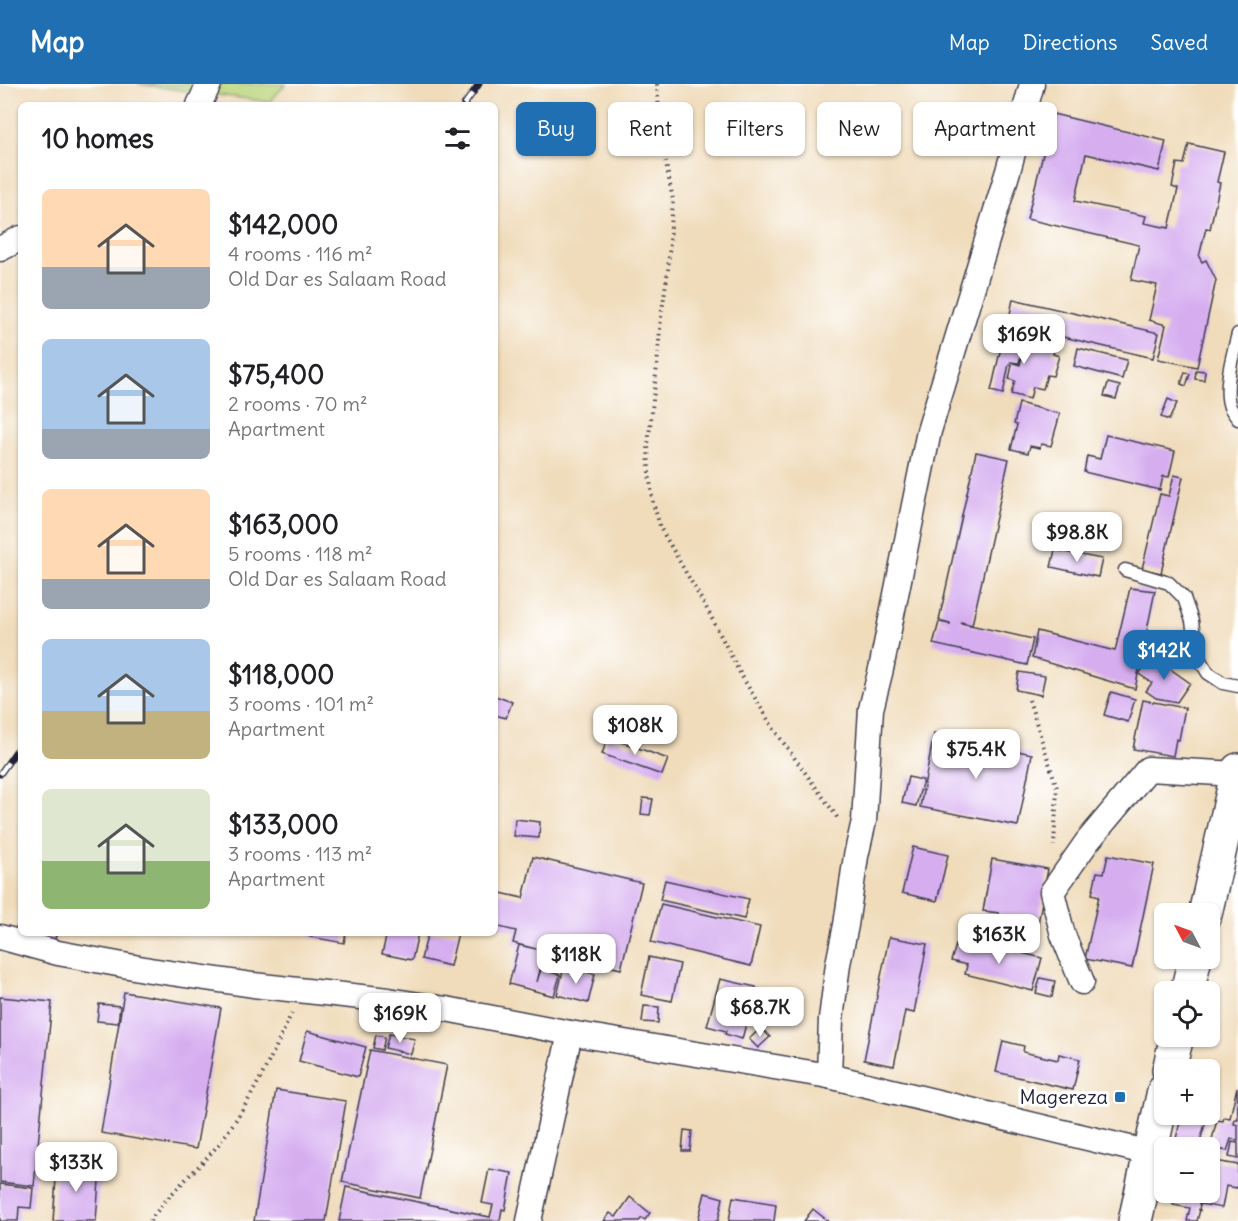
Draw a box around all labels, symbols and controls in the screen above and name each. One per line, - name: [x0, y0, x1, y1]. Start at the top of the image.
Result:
- text: Map: [30, 24, 84, 60]
- text: Map: [949, 29, 990, 56]
- text: Directions: [1023, 29, 1117, 56]
- text: Saved: [1150, 29, 1208, 56]
- chip: Buy: [516, 102, 596, 156]
- chip: Rent: [608, 102, 693, 156]
- chip: Filters: [705, 102, 805, 156]
- chip: New: [817, 102, 901, 156]
- chip: Apartment: [913, 102, 1057, 156]
- text: 10 homes: [42, 122, 154, 155]
- icon: filters: [441, 122, 474, 155]
- text: $142,000: [228, 208, 338, 241]
- icon: home: [90, 213, 162, 285]
- text: 4 rooms · 116 m²: [228, 241, 373, 266]
- text: Old Dar es Salaam Road: [228, 266, 447, 291]
- pin: $169K: [982, 314, 1066, 365]
- text: $169K: [997, 321, 1051, 346]
- text: $75,400: [228, 358, 324, 391]
- icon: home: [90, 363, 162, 435]
- text: 2 rooms · 70 m²: [228, 391, 368, 416]
- text: Apartment: [228, 416, 325, 441]
- text: $163,000: [228, 508, 339, 541]
- pin: $98.8K: [1028, 512, 1126, 563]
- icon: home: [90, 513, 162, 585]
- text: $98.8K: [1046, 519, 1108, 544]
- text: 5 rooms · 118 m²: [228, 541, 373, 566]
- text: Old Dar es Salaam Road: [228, 566, 447, 591]
- pin: $142K: [1122, 630, 1206, 681]
- text: $142K: [1137, 637, 1191, 662]
- text: $118,000: [228, 658, 334, 691]
- icon: home: [90, 663, 162, 735]
- text: 3 rooms · 101 m²: [228, 691, 374, 716]
- pin: $108K: [593, 705, 677, 756]
- text: $108K: [607, 712, 663, 737]
- text: Apartment: [228, 716, 325, 741]
- pin: $75.4K: [927, 729, 1025, 780]
- text: $75.4K: [946, 736, 1006, 761]
- text: $133,000: [228, 808, 339, 841]
- icon: home: [90, 813, 162, 885]
- text: 3 rooms · 113 m²: [228, 841, 372, 866]
- text: Apartment: [228, 866, 325, 891]
- north arrow: [1154, 903, 1220, 969]
- map controls: [1154, 903, 1220, 1203]
- pin: $163K: [957, 914, 1041, 965]
- text: $163K: [972, 921, 1026, 946]
- pin: $118K: [534, 934, 618, 985]
- text: $118K: [551, 941, 601, 966]
- button: locate: [1154, 981, 1220, 1047]
- pin: $68.7K: [711, 987, 809, 1038]
- pin: $169K: [358, 993, 442, 1044]
- text: $68.7K: [730, 994, 790, 1019]
- text: $169K: [373, 1000, 427, 1025]
- button: +: [1154, 1059, 1220, 1125]
- place label: Magereza: [1019, 1084, 1108, 1109]
- marker: Magereza: [1113, 1090, 1127, 1104]
- button: −: [1154, 1137, 1220, 1203]
- pin: $133K: [34, 1142, 118, 1193]
- text: $133K: [49, 1149, 103, 1174]

